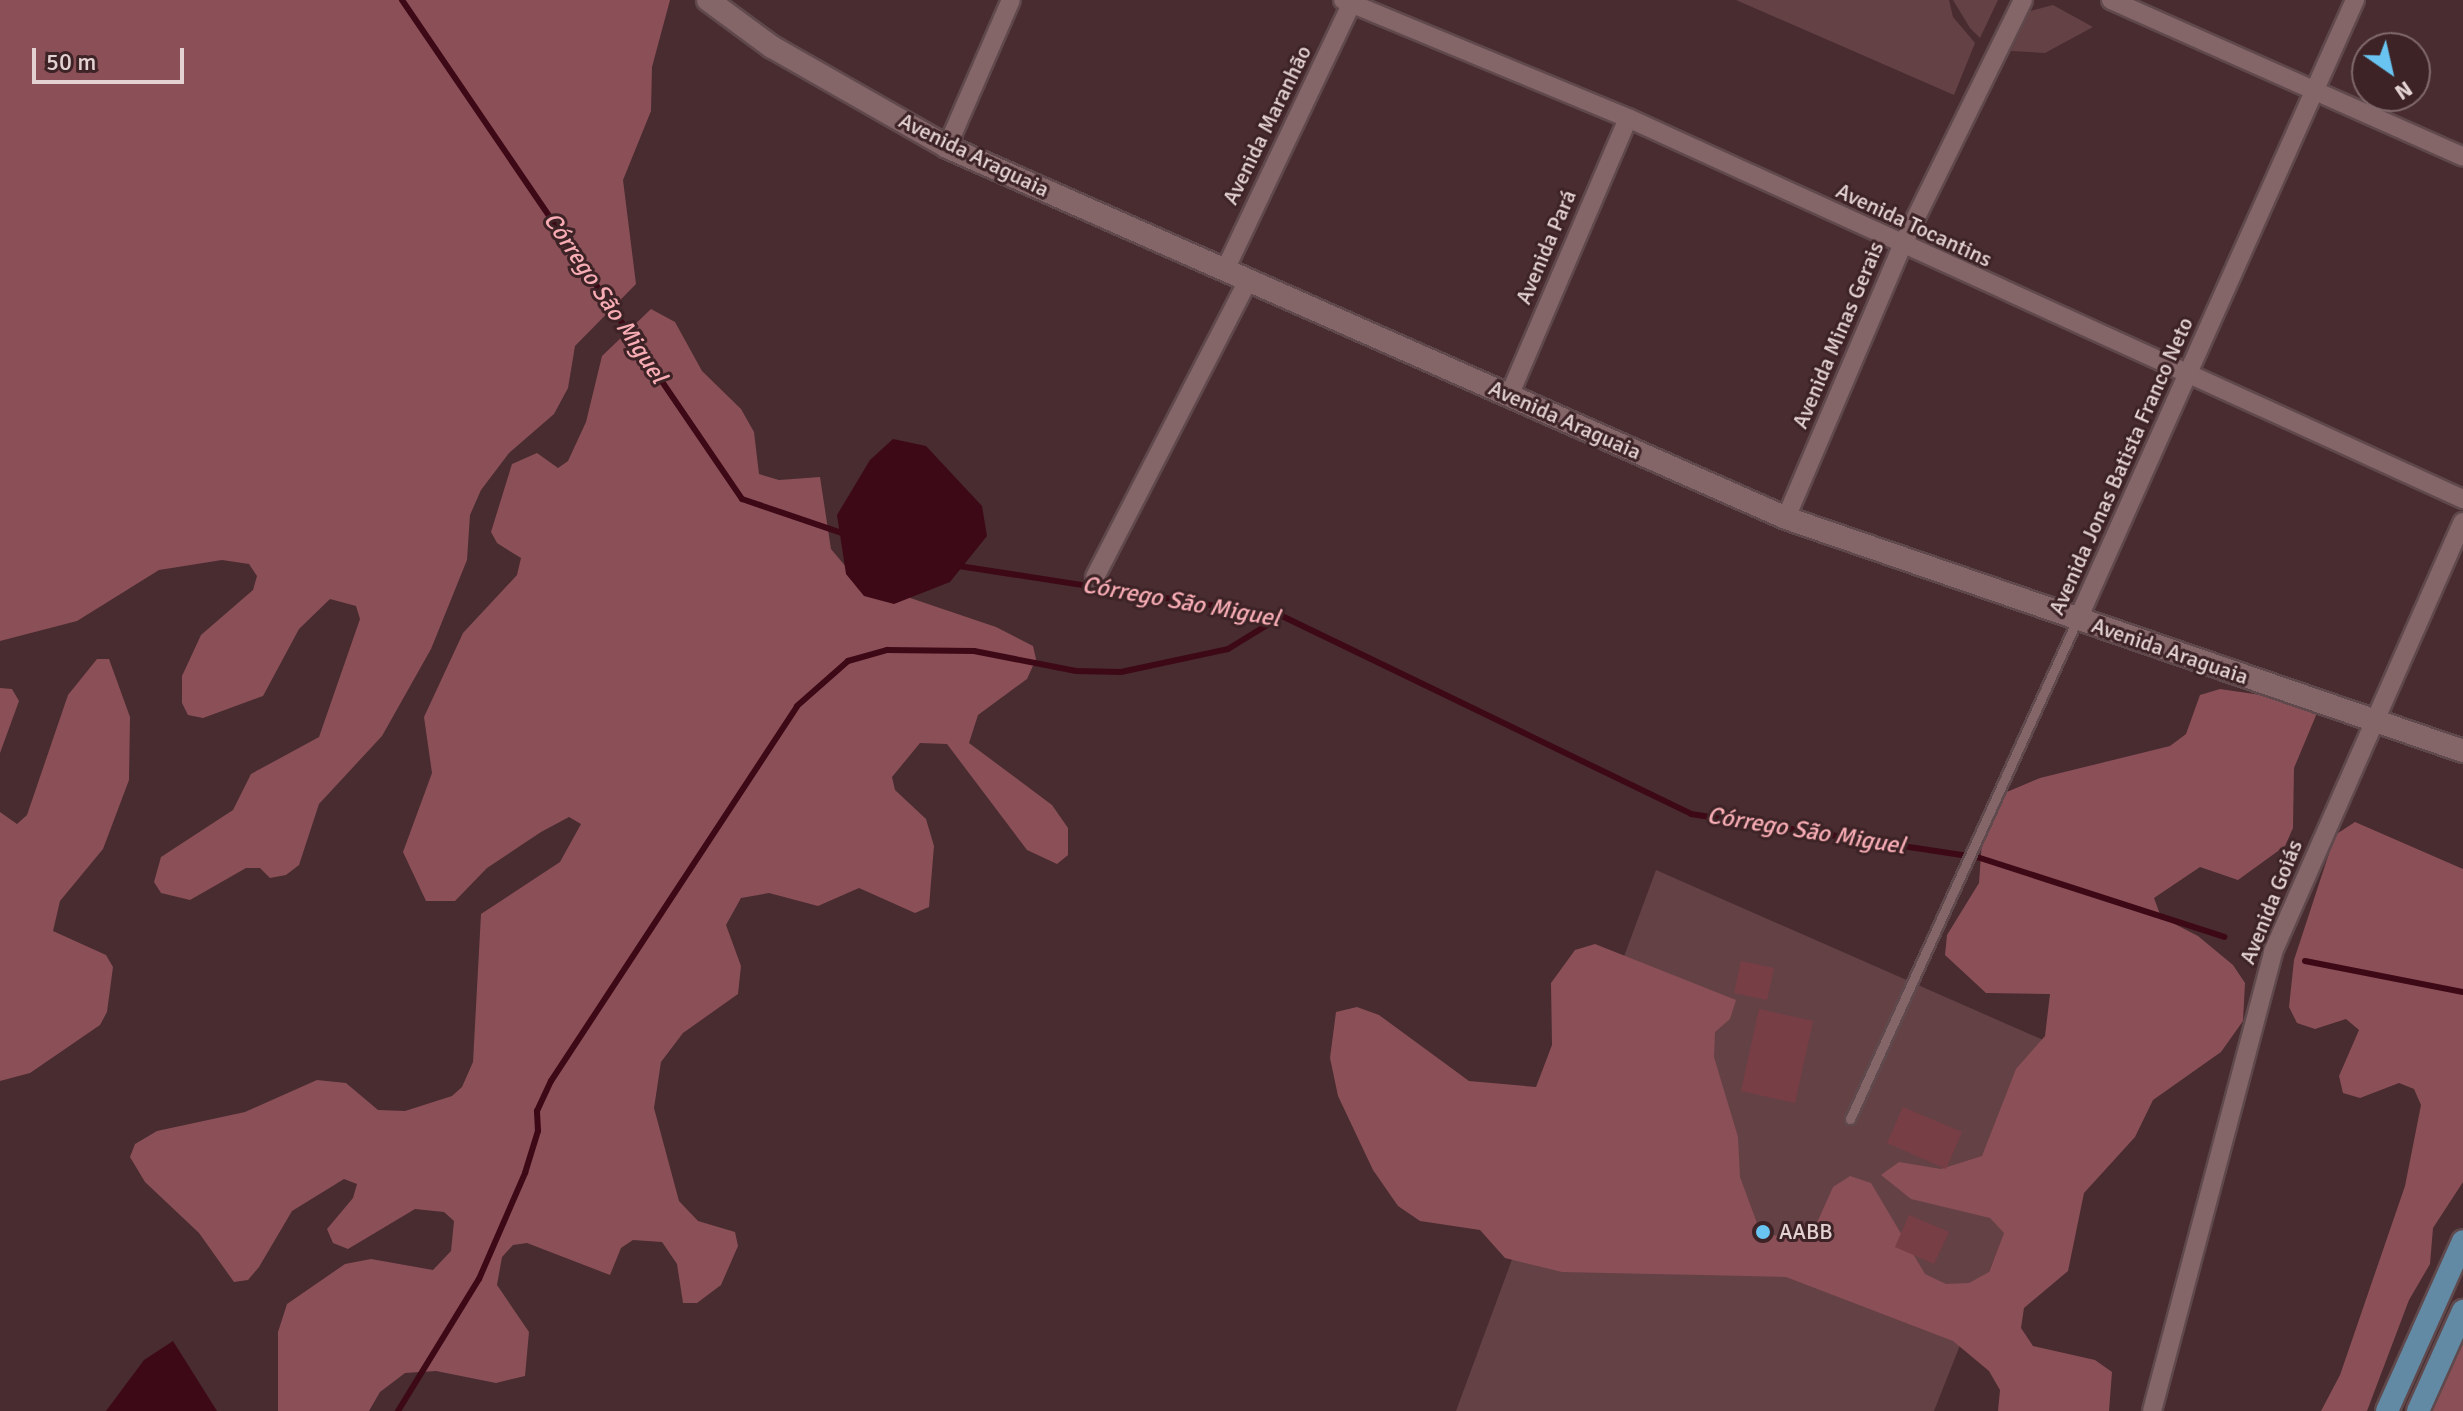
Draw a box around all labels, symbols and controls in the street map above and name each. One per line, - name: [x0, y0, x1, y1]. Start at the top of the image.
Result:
- scale bar: [36, 32, 188, 82]
- north arrow: [2351, 32, 2431, 112]
- street label: Avenida Maranhão: [1217, 41, 1317, 209]
- text: 50 m: [46, 47, 96, 77]
- text: N: [2390, 75, 2417, 106]
- street label: Avenida Araguaia: [895, 107, 1053, 203]
- street label: Avenida Tocantins: [1832, 177, 1996, 273]
- street label: Avenida Pará: [1510, 186, 1582, 308]
- water label: Córrego São Miguel: [537, 207, 673, 389]
- street label: Avenida Minas Gerais: [1787, 237, 1889, 433]
- street label: Avenida Jonas Batista Franco Neto: [2043, 313, 2199, 619]
- street label: Avenida Araguaia: [1485, 375, 1645, 465]
- water label: Córrego São Miguel: [1080, 570, 1282, 634]
- street label: Avenida Araguaia: [2088, 612, 2252, 690]
- water label: Córrego São Miguel: [1705, 801, 1907, 861]
- street label: Avenida Goiás: [2234, 836, 2308, 968]
- place label: AABB: [1779, 1219, 1833, 1245]
- marker: AABB: [1754, 1223, 1772, 1241]

